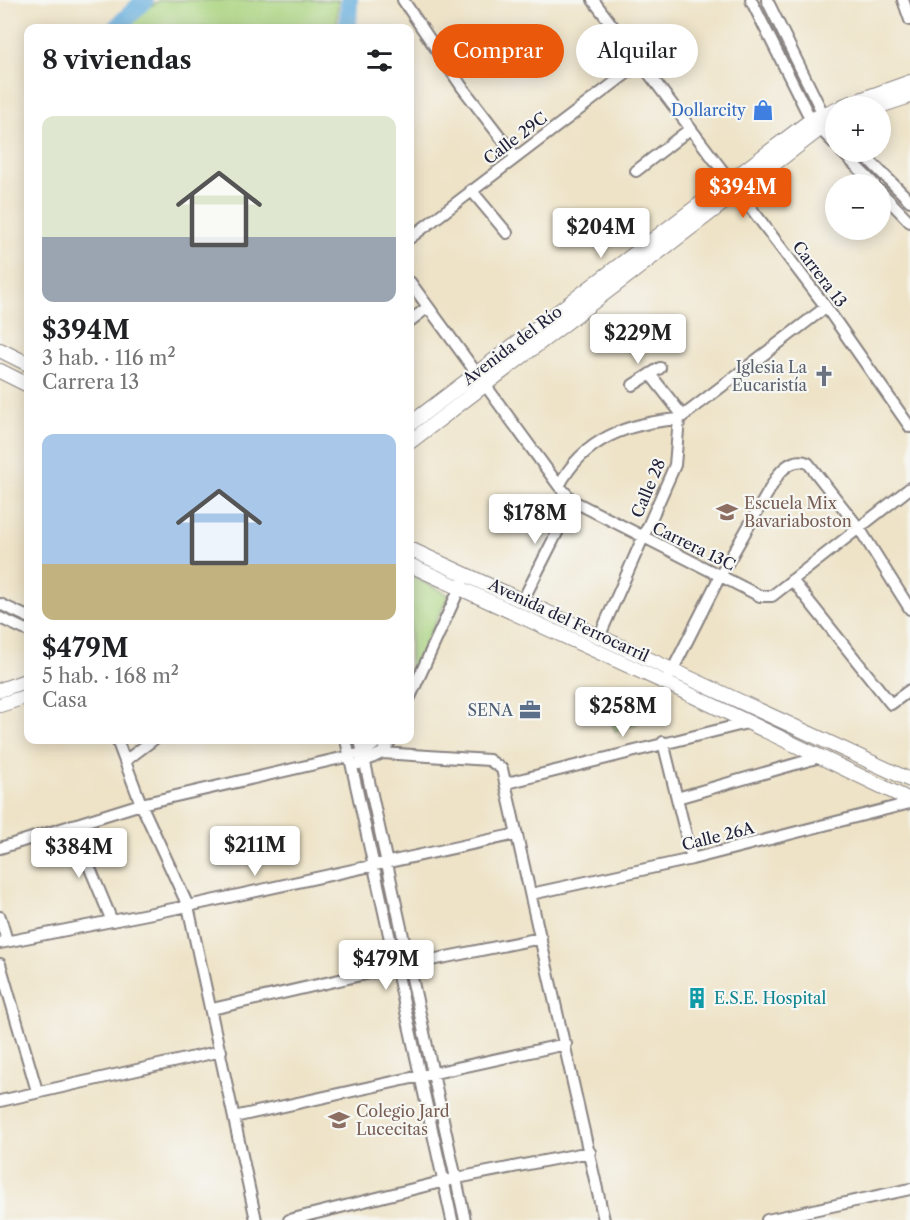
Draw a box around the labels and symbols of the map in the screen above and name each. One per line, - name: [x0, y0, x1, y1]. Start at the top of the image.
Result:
- shop icon: Dollarcity: [751, 98, 775, 122]
- place label: Dollarcity: [671, 100, 747, 120]
- street label: Calle 29C: [479, 108, 551, 168]
- pin: $394M: [701, 168, 785, 219]
- pin: $204M: [559, 208, 643, 259]
- street label: Carrera 13: [789, 237, 851, 311]
- street label: Avenida del Río: [458, 301, 566, 389]
- pin: $229M: [596, 314, 680, 365]
- place label: Iglesia La Eucaristía: [732, 357, 808, 395]
- church icon: Iglesia La Eucaristía: [812, 364, 836, 388]
- street label: Calle 28: [627, 455, 669, 521]
- place label: Escuela Mix Bavariaboston: [744, 493, 852, 531]
- pin: $178M: [493, 494, 577, 545]
- school or university icon: Escuela Mix Bavariaboston: [715, 500, 739, 524]
- street label: Carrera 13C: [649, 517, 739, 575]
- street label: Avenida del Ferrocarril: [485, 574, 653, 666]
- pin: $258M: [581, 687, 665, 738]
- office icon: SENA: [518, 698, 542, 722]
- place label: SENA: [467, 700, 514, 720]
- street label: Calle 26A: [680, 817, 757, 855]
- pin: $211M: [213, 826, 297, 877]
- pin: $384M: [37, 828, 121, 879]
- pin: $479M: [344, 940, 428, 991]
- building icon: E.S.E. Hospital: [685, 986, 709, 1010]
- place label: E.S.E. Hospital: [714, 988, 826, 1008]
- place label: Colegio Jard Lucecitas: [356, 1101, 450, 1139]
- school or university icon: Colegio Jard Lucecitas: [327, 1108, 351, 1132]

